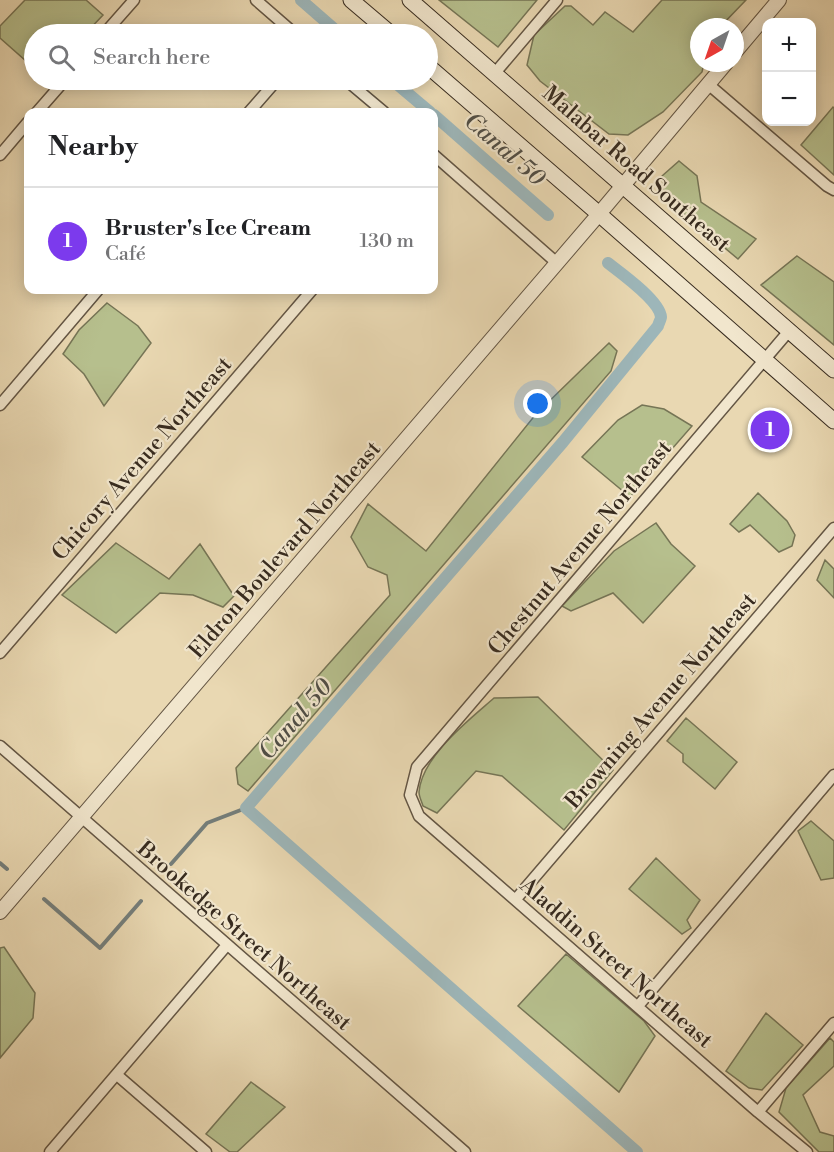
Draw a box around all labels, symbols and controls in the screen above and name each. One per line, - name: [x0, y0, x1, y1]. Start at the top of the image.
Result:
- north arrow: [690, 18, 744, 72]
- map controls: [762, 18, 816, 126]
- button: +: [762, 18, 816, 72]
- search box: [24, 24, 438, 90]
- icon: search: [45, 41, 78, 74]
- text: Search here: [93, 44, 210, 71]
- button: −: [762, 72, 816, 126]
- street label: Malabar Road Southeast: [537, 80, 736, 258]
- water label: Canal 50: [458, 106, 551, 193]
- text: Nearby: [48, 131, 138, 163]
- text: Bruster's Ice Cream: [105, 215, 311, 242]
- text: 1: [63, 229, 72, 254]
- text: 130 m: [359, 229, 414, 254]
- text: Café: [105, 242, 146, 267]
- street label: Chicory Avenue Northeast: [46, 351, 238, 566]
- your location: [523, 389, 552, 418]
- pin: 1: [750, 408, 790, 452]
- street label: Chestnut Avenue Northeast: [483, 435, 678, 661]
- street label: Eldron Boulevard Northeast: [183, 436, 387, 664]
- street label: Browning Avenue Northeast: [559, 587, 763, 815]
- water label: Canal 50: [252, 673, 339, 766]
- street label: Brookedge Street Northeast: [131, 835, 357, 1037]
- street label: Aladdin Street Northeast: [513, 871, 718, 1054]

